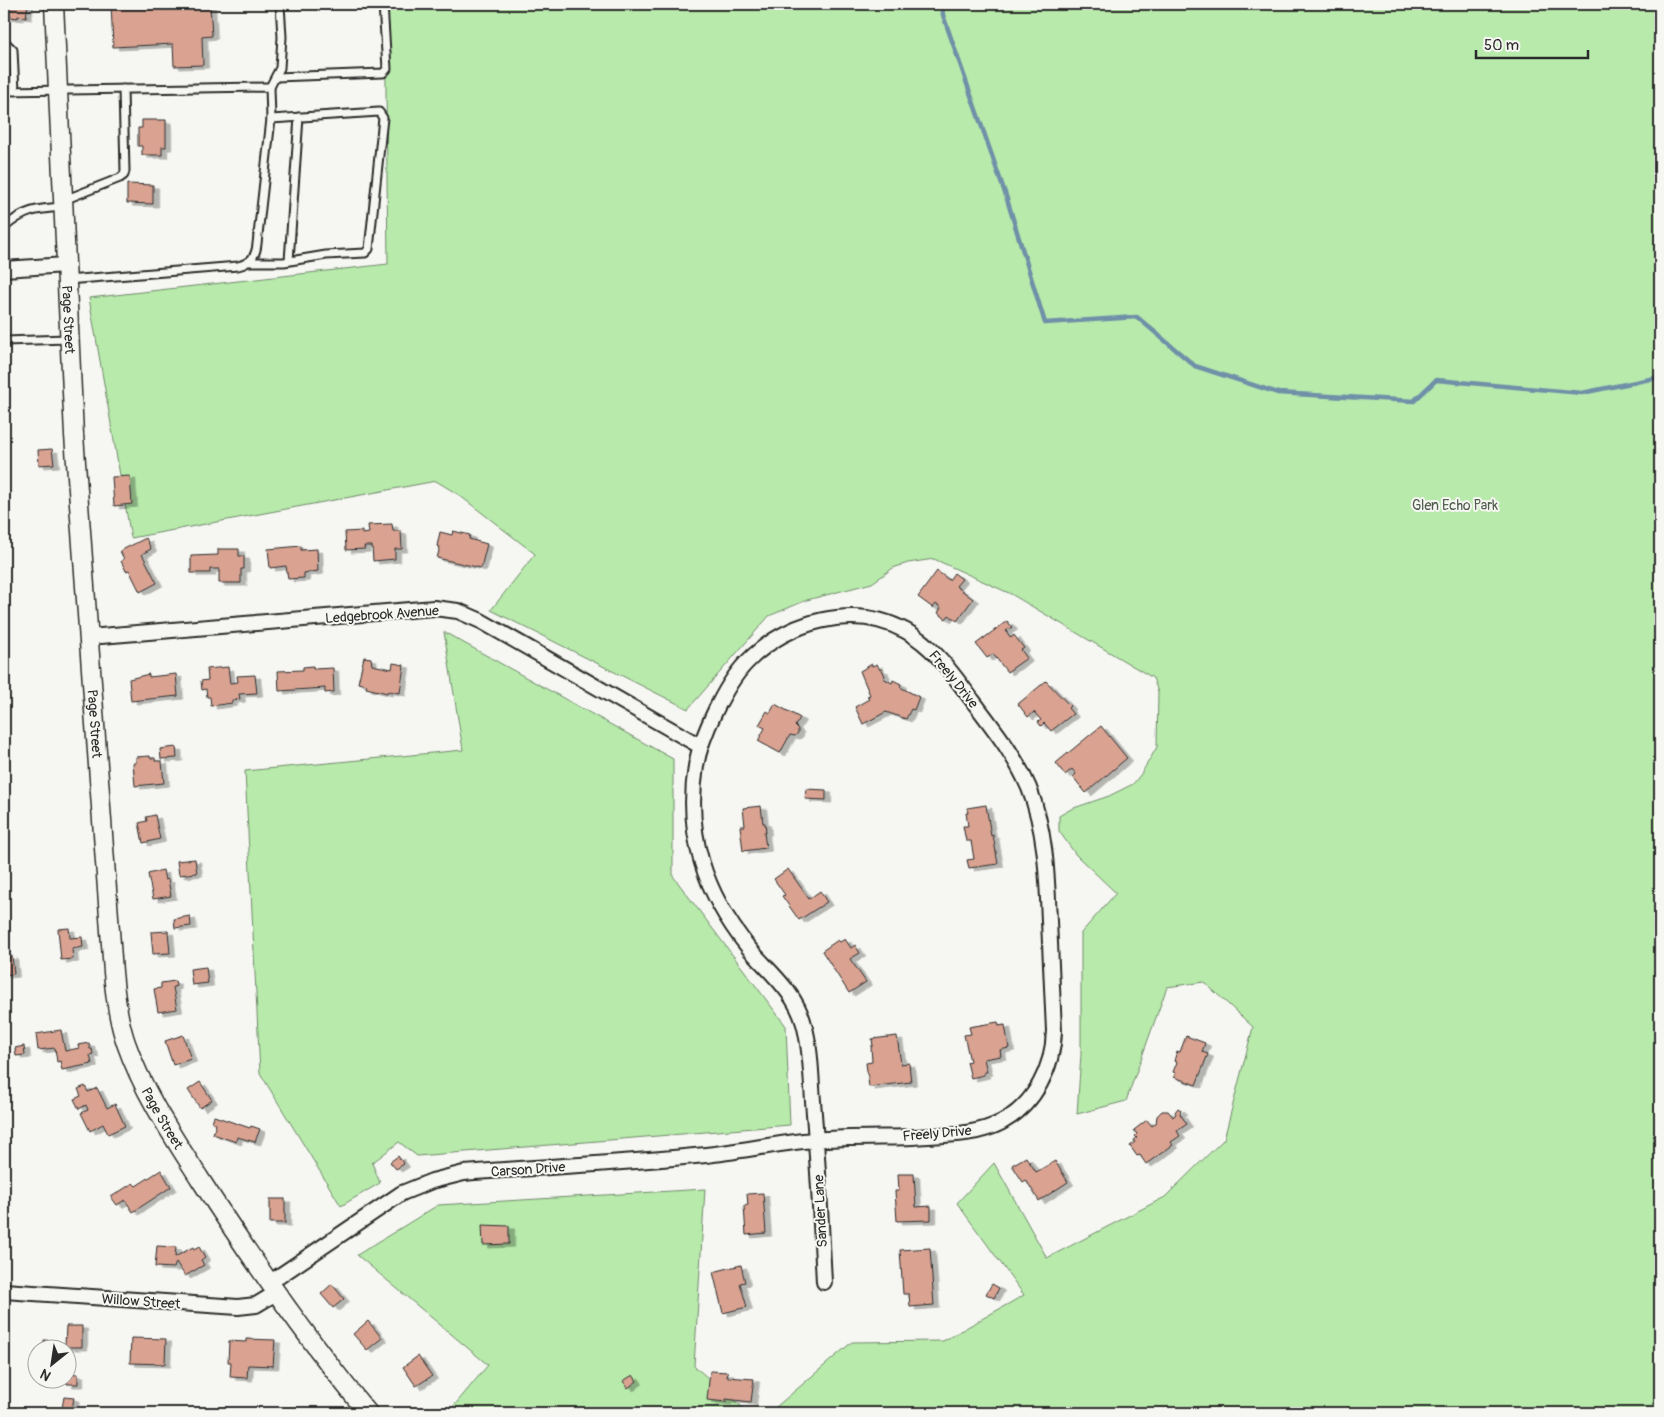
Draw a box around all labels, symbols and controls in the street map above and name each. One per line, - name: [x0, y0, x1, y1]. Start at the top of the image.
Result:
- scale bar: [1476, 28, 1589, 60]
- text: 50 m: [1484, 36, 1519, 55]
- street label: Page Street: [58, 285, 78, 355]
- park label: Glen Echo Park: [1412, 497, 1498, 514]
- street label: Ledgebrook Avenue: [325, 602, 440, 627]
- street label: Freely Drive: [925, 647, 982, 712]
- street label: Page Street: [84, 689, 105, 759]
- street label: Page Street: [138, 1085, 187, 1153]
- street label: Freely Drive: [902, 1122, 972, 1145]
- street label: Carson Drive: [490, 1158, 566, 1181]
- street label: Sander Lane: [810, 1174, 831, 1248]
- street label: Willow Street: [101, 1290, 181, 1313]
- north arrow: [28, 1340, 78, 1390]
- text: N: [37, 1365, 54, 1385]

